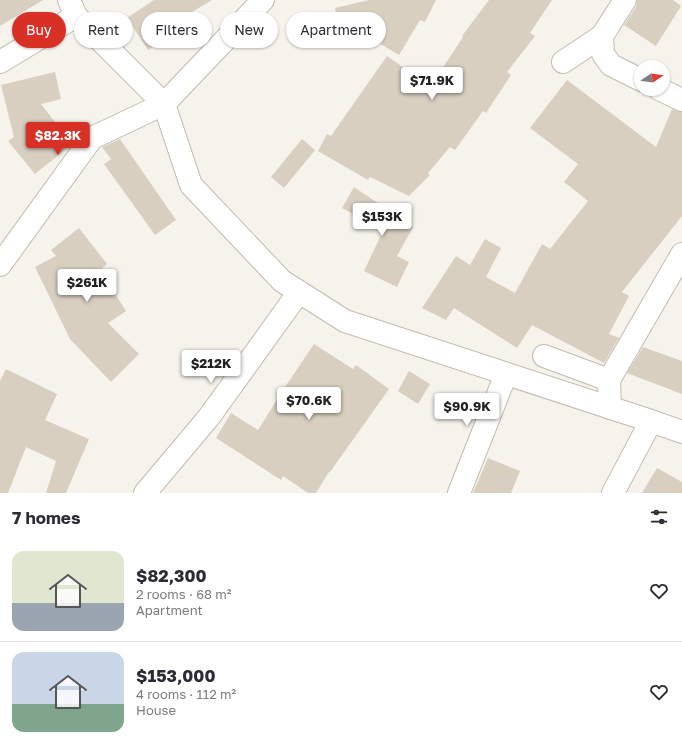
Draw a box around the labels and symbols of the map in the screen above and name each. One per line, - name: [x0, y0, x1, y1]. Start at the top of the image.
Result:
- north arrow: [634, 60, 670, 96]
- pin: $71.9K: [399, 67, 465, 101]
- pin: $82.3K: [25, 122, 91, 156]
- pin: $153K: [354, 203, 410, 237]
- pin: $261K: [59, 269, 115, 303]
- pin: $212K: [183, 350, 239, 384]
- pin: $70.6K: [276, 387, 342, 421]
- pin: $90.9K: [434, 393, 500, 427]

